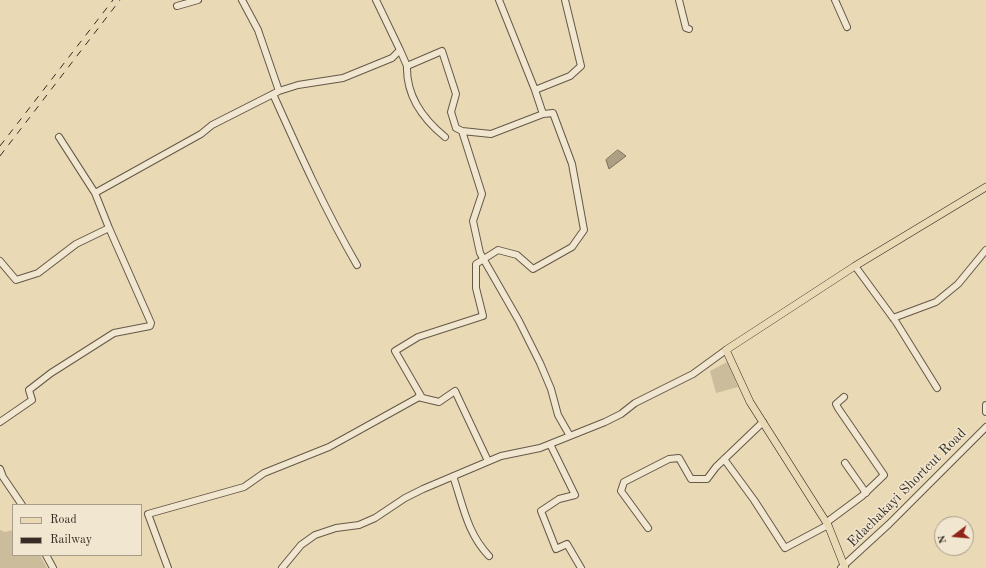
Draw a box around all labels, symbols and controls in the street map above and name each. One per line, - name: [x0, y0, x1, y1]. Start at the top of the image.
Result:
- street label: Edachakayi Shortcut Road: [844, 425, 970, 551]
- legend: [12, 504, 142, 556]
- text: Road: [50, 514, 77, 526]
- north arrow: [934, 516, 974, 556]
- text: Railway: [50, 534, 92, 546]
- text: N: [937, 534, 949, 545]

